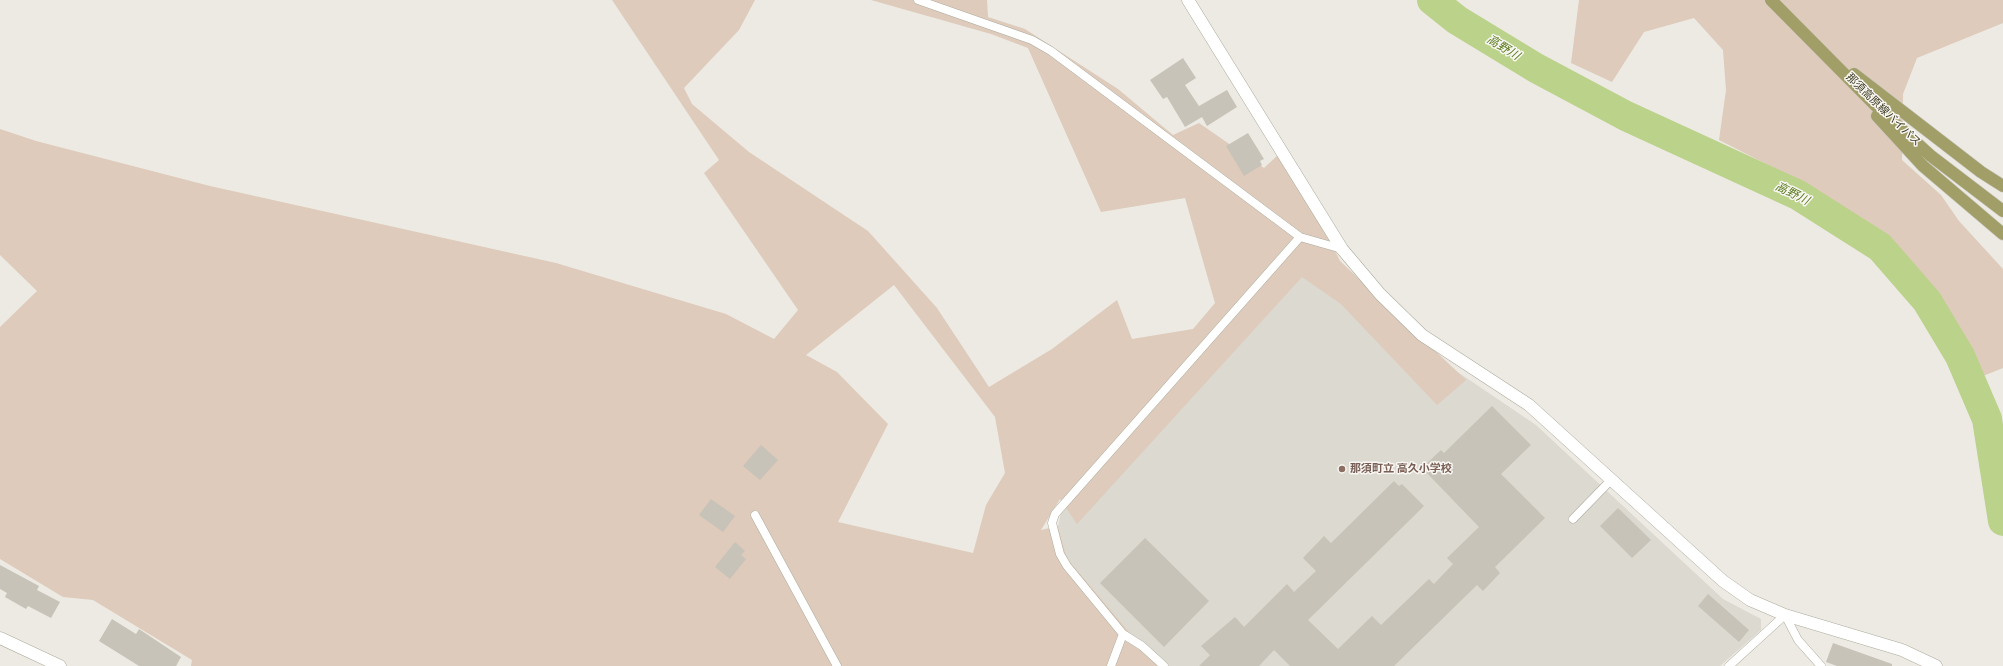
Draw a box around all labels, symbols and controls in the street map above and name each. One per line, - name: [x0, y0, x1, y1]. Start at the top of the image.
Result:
- water label: 高野川: [1484, 32, 1522, 64]
- street label: 那須高原線バイパス: [1843, 71, 1923, 149]
- water label: 高野川: [1773, 179, 1811, 209]
- place label: 那須町立 高久小学校: [1350, 462, 1452, 476]
- marker: 那須町立 高久小学校: [1337, 464, 1347, 474]

